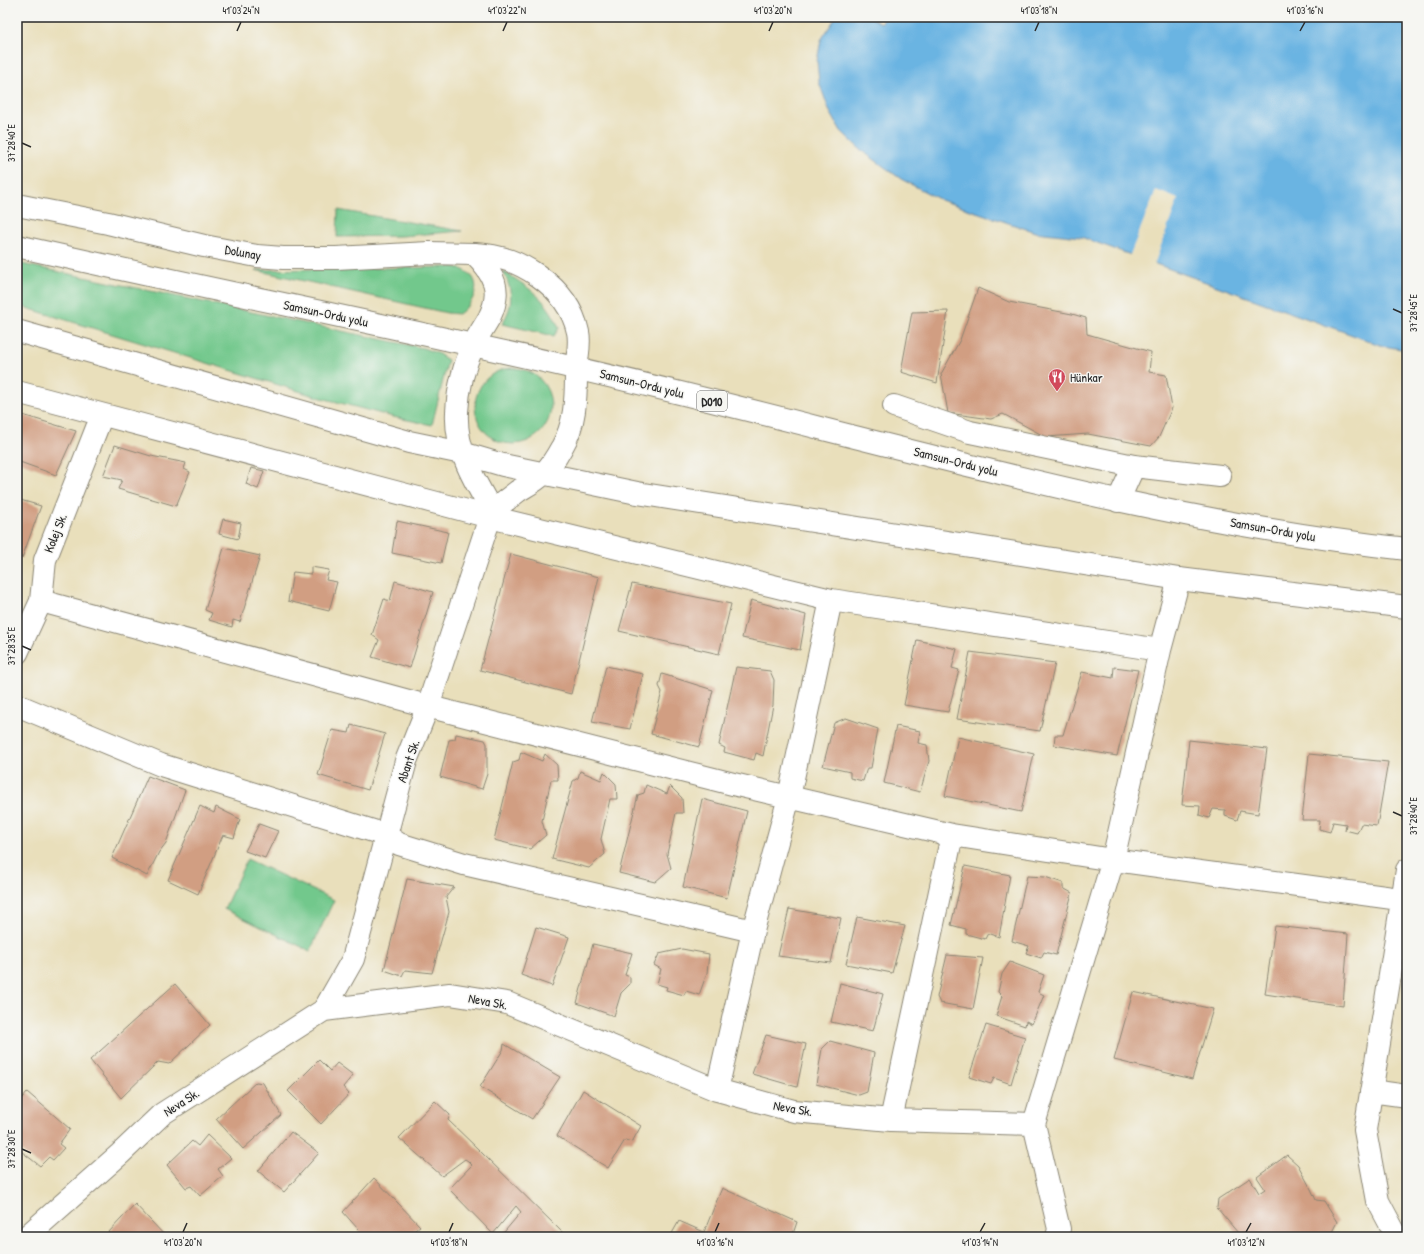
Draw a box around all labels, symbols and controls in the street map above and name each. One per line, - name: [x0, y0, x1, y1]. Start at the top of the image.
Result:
- text: 41°03'24"N: [222, 4, 260, 17]
- text: 41°03'22"N: [488, 4, 526, 17]
- text: 41°03'20"N: [754, 4, 792, 17]
- text: 41°03'18"N: [1021, 4, 1057, 17]
- text: 41°03'16"N: [1287, 4, 1323, 17]
- text: 37°28'40"E: [5, 123, 18, 162]
- street label: Dolunay: [223, 240, 263, 264]
- text: 37°28'45"E: [1407, 294, 1420, 332]
- street label: Samsun-Ordu yolu: [282, 295, 370, 331]
- street label: Samsun-Ordu yolu: [598, 364, 686, 402]
- restaurant icon: Hünkar: [1047, 367, 1067, 392]
- place label: Hünkar: [1070, 368, 1103, 386]
- road number: D010: [697, 391, 727, 411]
- street label: Samsun-Ordu yolu: [912, 442, 1000, 480]
- street label: Kolej Sk.: [39, 510, 71, 555]
- street label: Samsun-Ordu yolu: [1229, 513, 1317, 545]
- text: 37°28'35"E: [5, 626, 18, 665]
- street label: Abant Sk.: [392, 737, 424, 785]
- text: 37°28'40"E: [1407, 796, 1420, 835]
- street label: Neva Sk.: [467, 988, 509, 1014]
- street label: Neva Sk.: [160, 1084, 203, 1120]
- street label: Neva Sk.: [772, 1096, 814, 1120]
- text: 37°28'30"E: [5, 1129, 18, 1168]
- text: 41°03'20"N: [164, 1236, 202, 1249]
- text: 41°03'18"N: [431, 1236, 467, 1249]
- text: 41°03'16"N: [697, 1236, 733, 1249]
- text: 41°03'14"N: [962, 1236, 998, 1249]
- text: 41°03'12"N: [1228, 1236, 1264, 1249]

